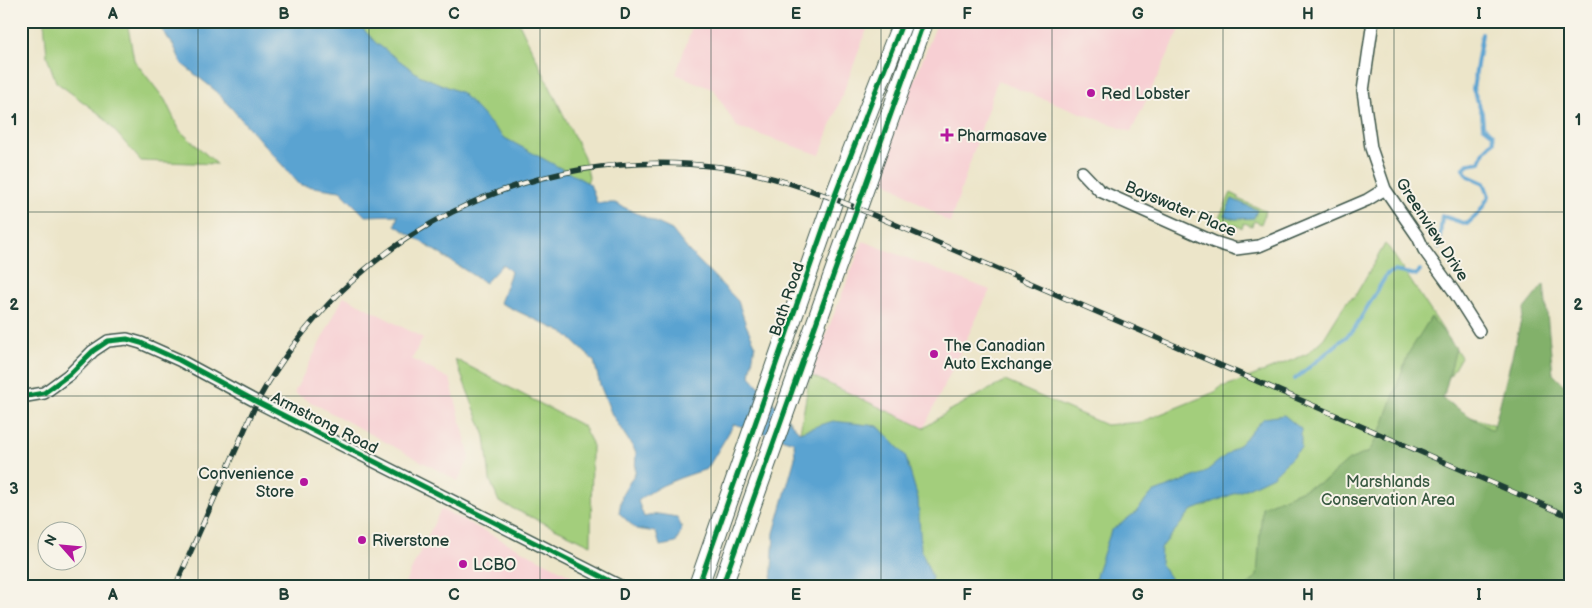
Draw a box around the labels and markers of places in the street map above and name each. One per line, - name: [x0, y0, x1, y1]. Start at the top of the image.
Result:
- place label: Red Lobster: [1101, 85, 1190, 104]
- marker: Red Lobster: [1085, 87, 1097, 99]
- place label: Pharmasave: [957, 127, 1048, 146]
- marker: Pharmasave: [941, 129, 953, 141]
- place label: The Canadian Auto Exchange: [944, 337, 1053, 374]
- marker: The Canadian Auto Exchange: [928, 348, 940, 360]
- place label: Convenience Store: [198, 465, 295, 502]
- marker: Convenience Store: [298, 476, 310, 488]
- place label: Riverstone: [372, 532, 450, 551]
- marker: Riverstone: [356, 534, 368, 546]
- place label: LCBO: [473, 556, 516, 575]
- marker: LCBO: [457, 558, 469, 570]

